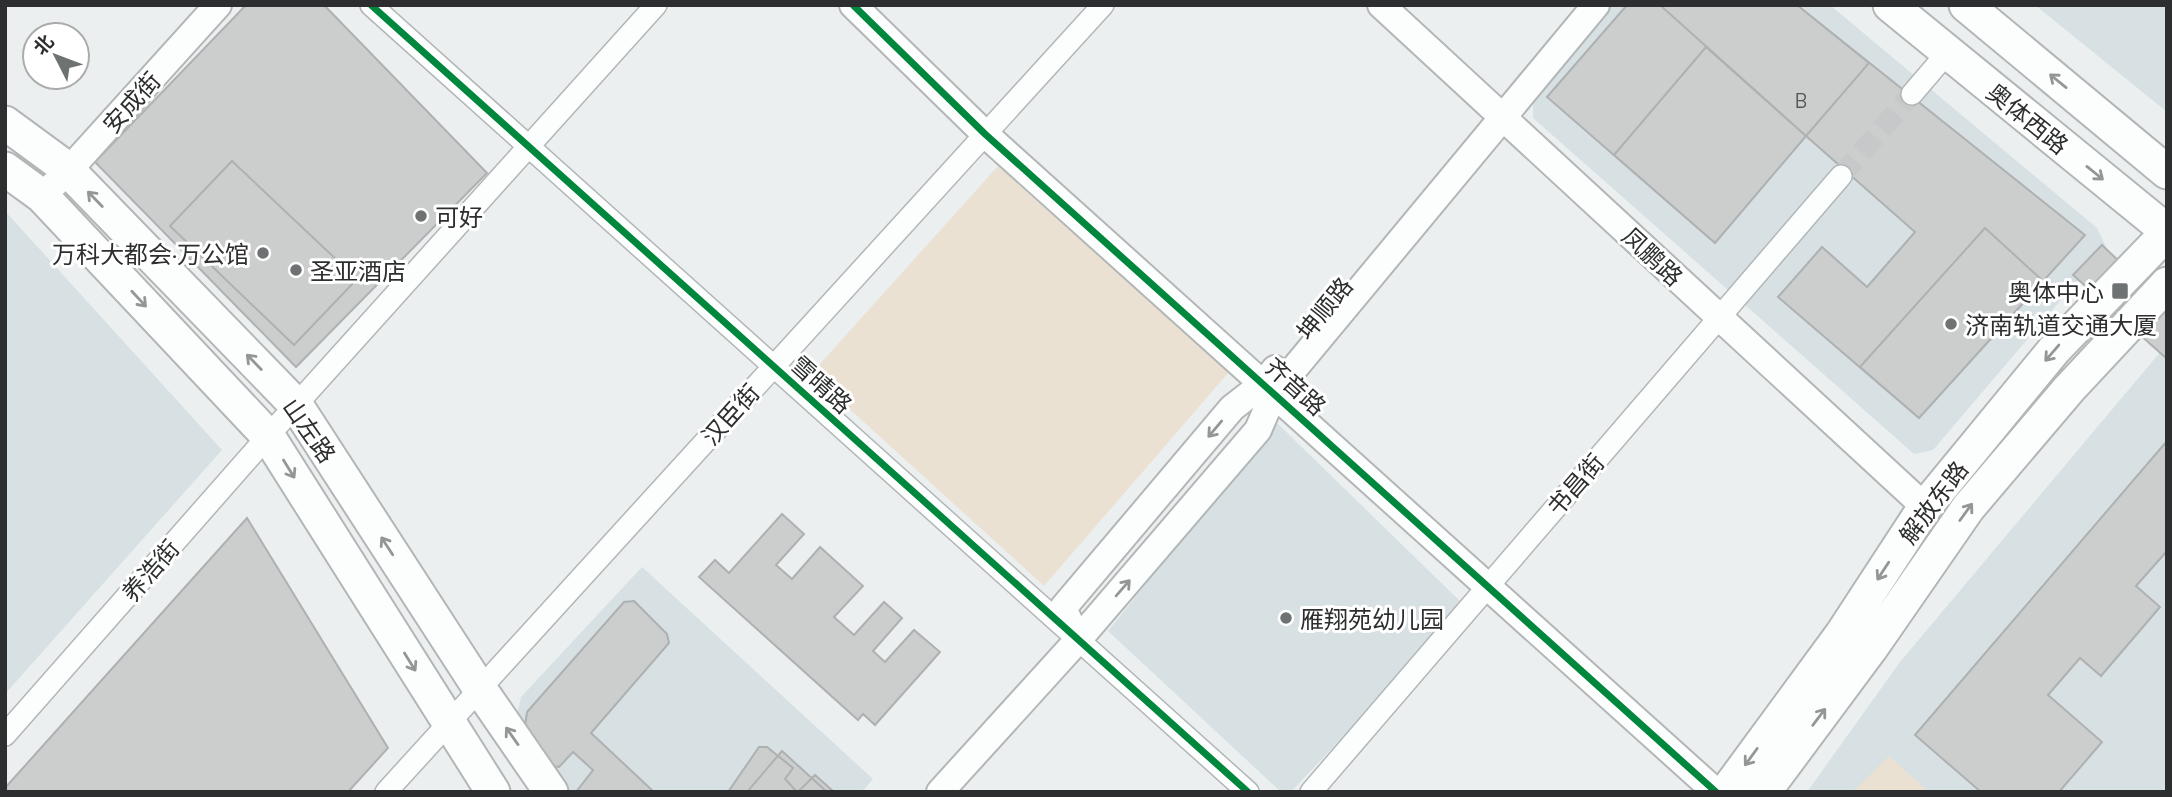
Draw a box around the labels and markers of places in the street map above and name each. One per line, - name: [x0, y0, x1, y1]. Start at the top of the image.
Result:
- place label: 可好: [435, 202, 483, 231]
- marker: 可好: [413, 208, 429, 224]
- place label: 万科大都会·万公馆: [52, 239, 249, 268]
- marker: 万科大都会·万公馆: [255, 245, 271, 261]
- place label: 圣亚酒店: [310, 256, 406, 285]
- marker: 圣亚酒店: [288, 262, 304, 278]
- place label: 奥体中心: [2008, 277, 2104, 306]
- marker: 奥体中心: [2110, 281, 2130, 301]
- place label: 济南轨道交通大厦: [1965, 310, 2157, 339]
- marker: 济南轨道交通大厦: [1943, 316, 1959, 332]
- place label: 雁翔苑幼儿园: [1300, 604, 1444, 633]
- marker: 雁翔苑幼儿园: [1278, 610, 1294, 626]

